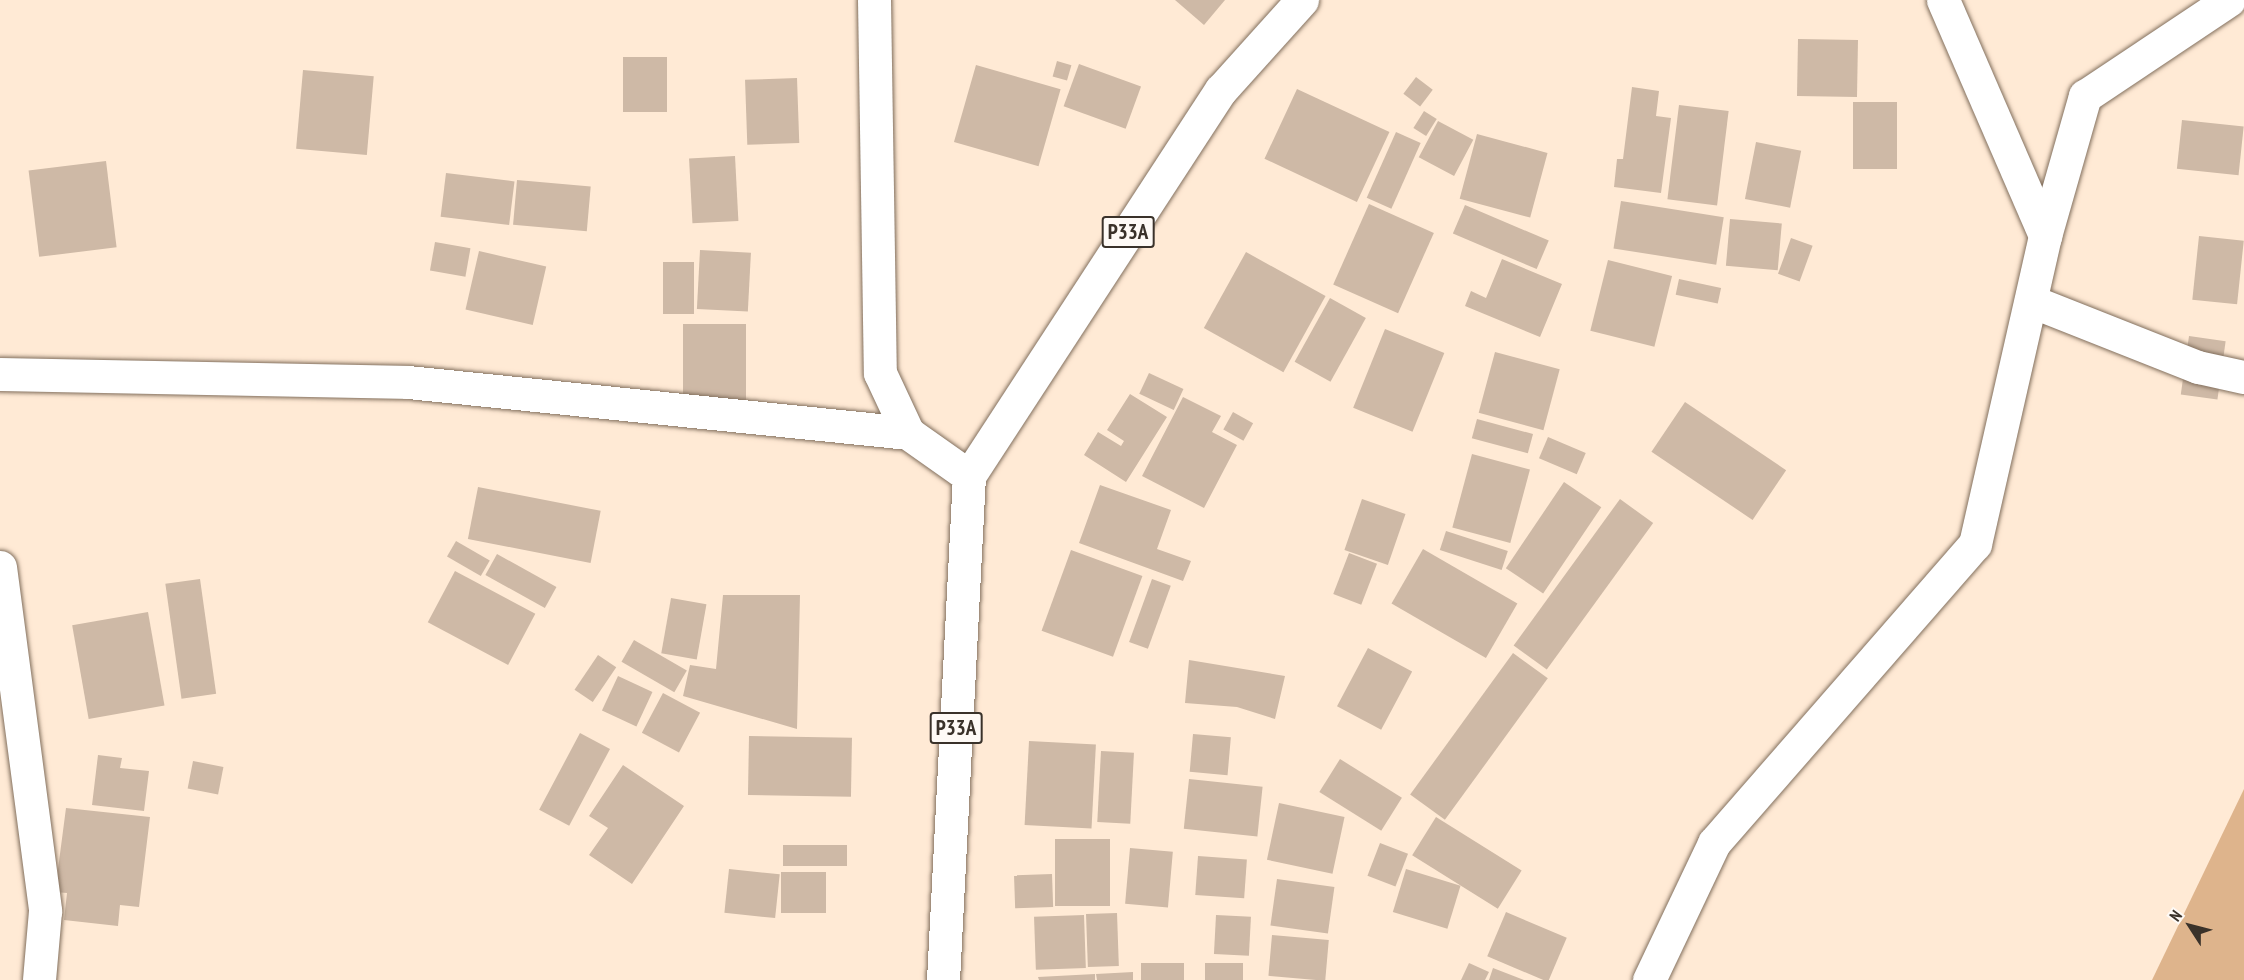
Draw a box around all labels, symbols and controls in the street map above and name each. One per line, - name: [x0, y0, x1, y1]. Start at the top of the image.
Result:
- road number: P33A: [1101, 214, 1155, 250]
- road number: P33A: [929, 710, 983, 746]
- north arrow: [2160, 896, 2220, 956]
- text: N: [2165, 906, 2186, 925]

